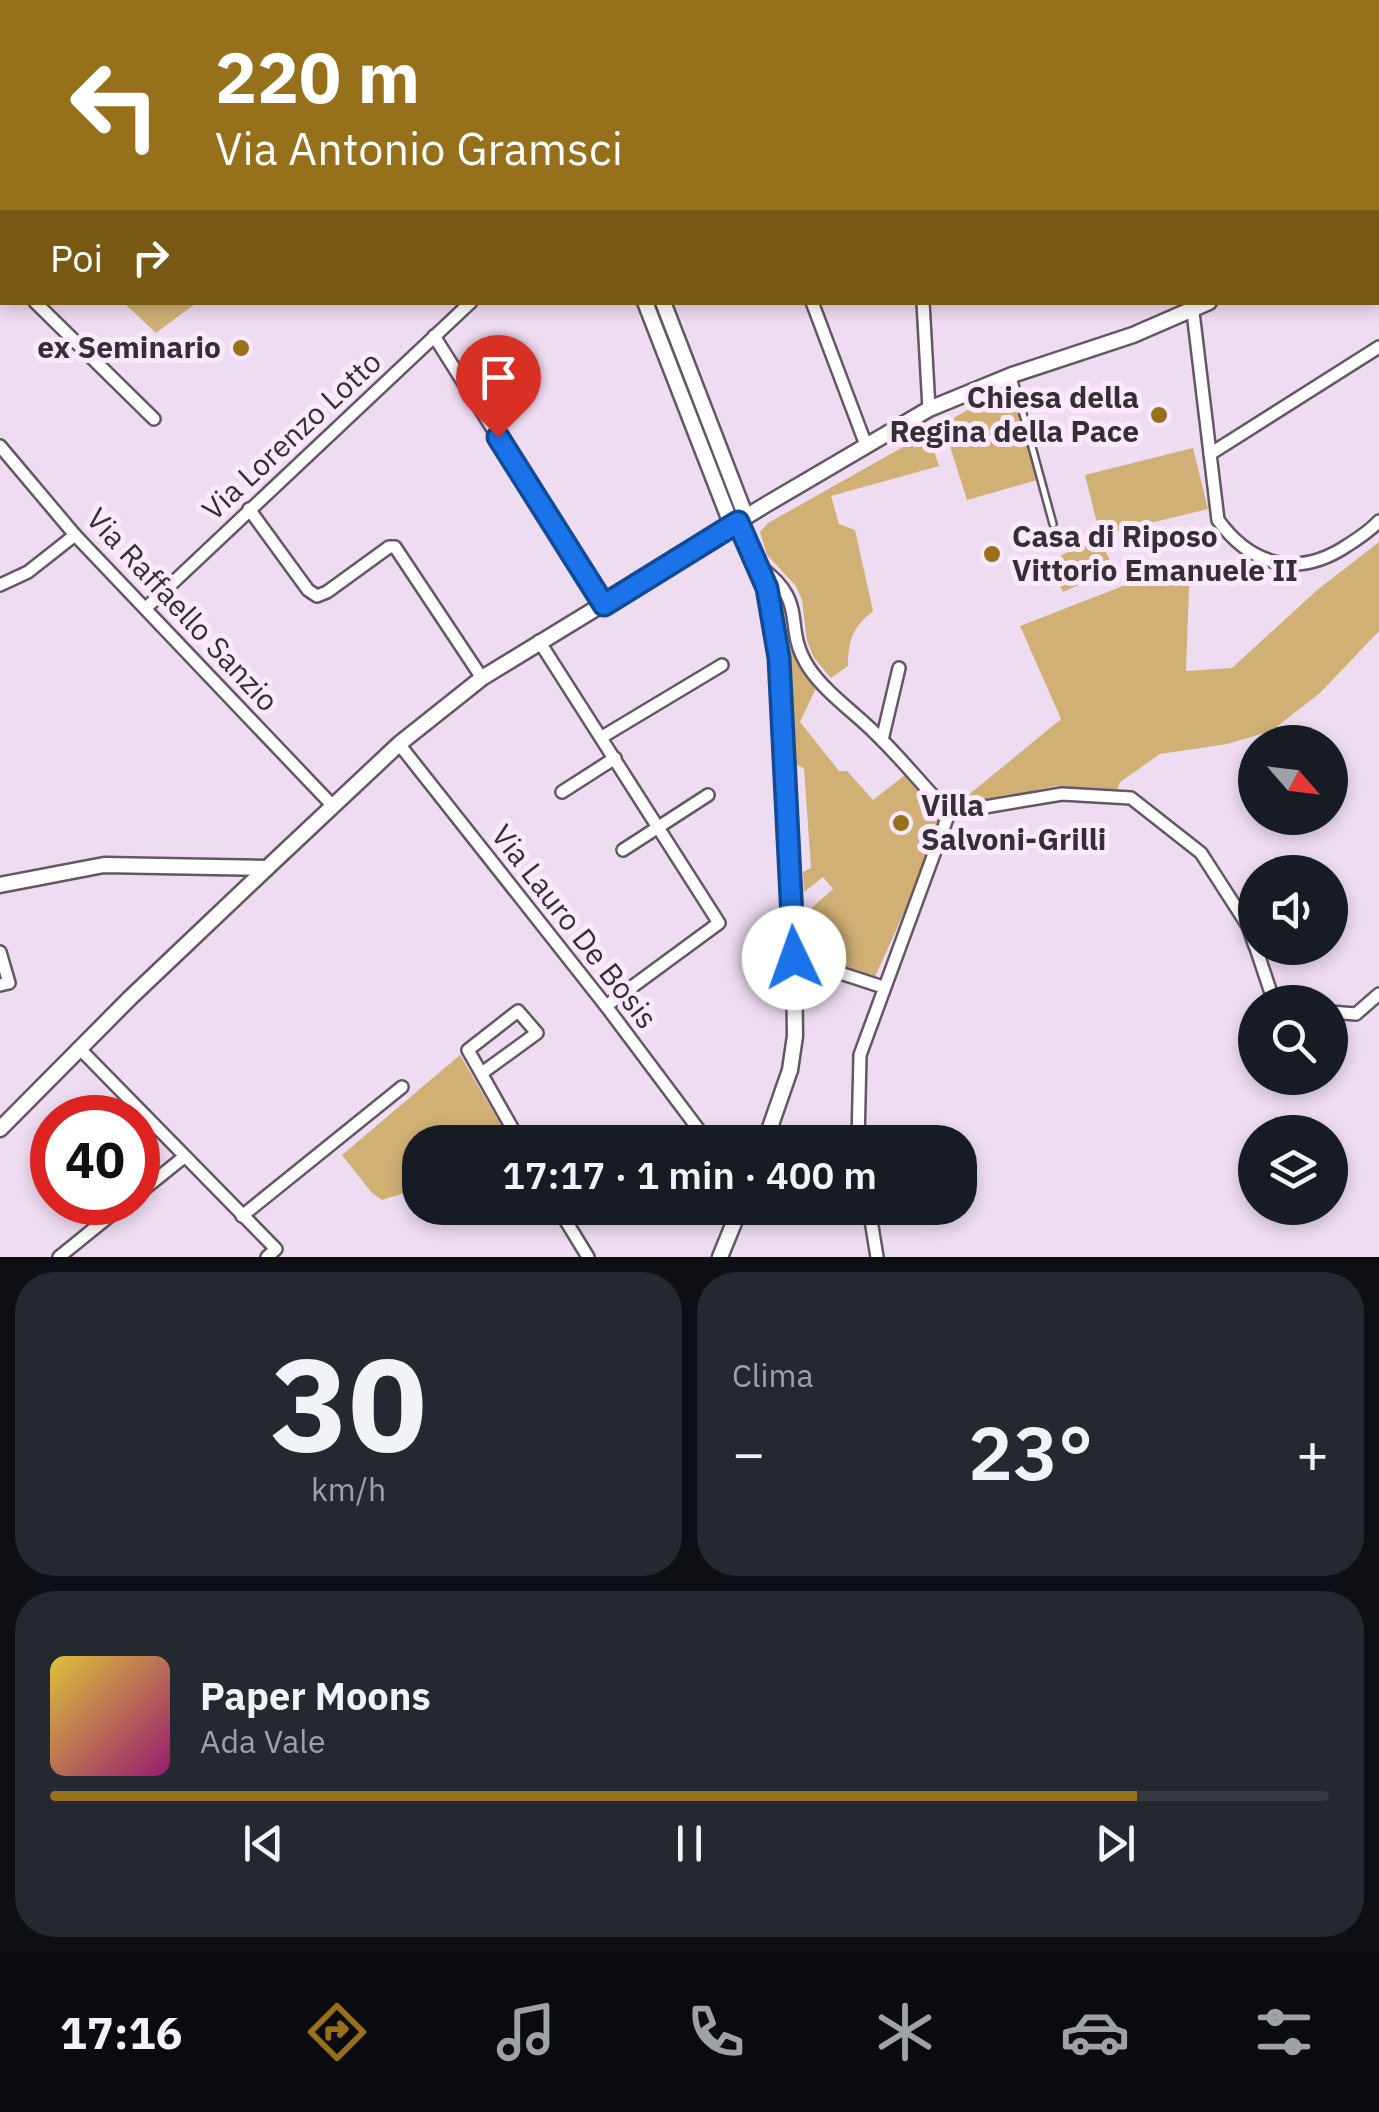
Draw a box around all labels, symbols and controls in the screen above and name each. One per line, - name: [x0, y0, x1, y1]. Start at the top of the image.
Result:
- text: 220 m: [215, 31, 420, 122]
- icon: left: [50, 40, 180, 170]
- text: Via Antonio Gramsci: [215, 119, 623, 177]
- icon: right: [123, 230, 178, 285]
- text: Poi: [50, 233, 103, 282]
- place label: ex Seminario: [37, 327, 221, 366]
- pin: [456, 335, 541, 438]
- marker: ex Seminario: [230, 337, 252, 359]
- street label: Via Lorenzo Lotto: [193, 342, 389, 528]
- icon: arrive: [471, 350, 526, 405]
- place label: Chiesa della Regina della Pace: [889, 377, 1139, 450]
- marker: Chiesa della Regina della Pace: [1148, 404, 1170, 426]
- street label: Via Raffaello Sanzio: [79, 499, 288, 719]
- place label: Casa di Riposo Vittorio Emanuele II: [1012, 516, 1298, 589]
- marker: Casa di Riposo Vittorio Emanuele II: [981, 543, 1003, 565]
- north arrow: [1238, 725, 1348, 835]
- map controls: [1238, 725, 1348, 1225]
- place label: Villa Salvoni-Grilli: [921, 785, 1106, 858]
- marker: Villa Salvoni-Grilli: [890, 812, 912, 834]
- street label: Via Lauro De Bosis: [483, 816, 667, 1036]
- button: sound: [1238, 855, 1348, 965]
- position arrow: [742, 906, 846, 1010]
- button: search: [1238, 985, 1348, 1095]
- speed limit sign: 40: [30, 1095, 160, 1225]
- button: layers: [1238, 1115, 1348, 1225]
- text: 17:17 · 1 min · 400 m: [502, 1150, 877, 1199]
- text: 30: [270, 1318, 427, 1487]
- text: Clima: [732, 1354, 814, 1396]
- text: 23°: [968, 1403, 1093, 1501]
- text: −: [732, 1417, 765, 1488]
- text: +: [1296, 1417, 1329, 1488]
- text: km/h: [311, 1468, 386, 1510]
- text: Paper Moons: [200, 1671, 431, 1720]
- text: Ada Vale: [200, 1720, 326, 1762]
- icon: previous: [236, 1816, 291, 1871]
- icon: pause: [662, 1816, 717, 1871]
- icon: next: [1088, 1816, 1143, 1871]
- icon: directions: [302, 1997, 372, 2067]
- icon: music: [491, 1997, 561, 2067]
- icon: phone: [681, 1997, 751, 2067]
- icon: climate: [870, 1997, 940, 2067]
- icon: car: [1060, 1997, 1130, 2067]
- icon: filters: [1249, 1997, 1319, 2067]
- text: 17:16: [60, 2003, 183, 2061]

